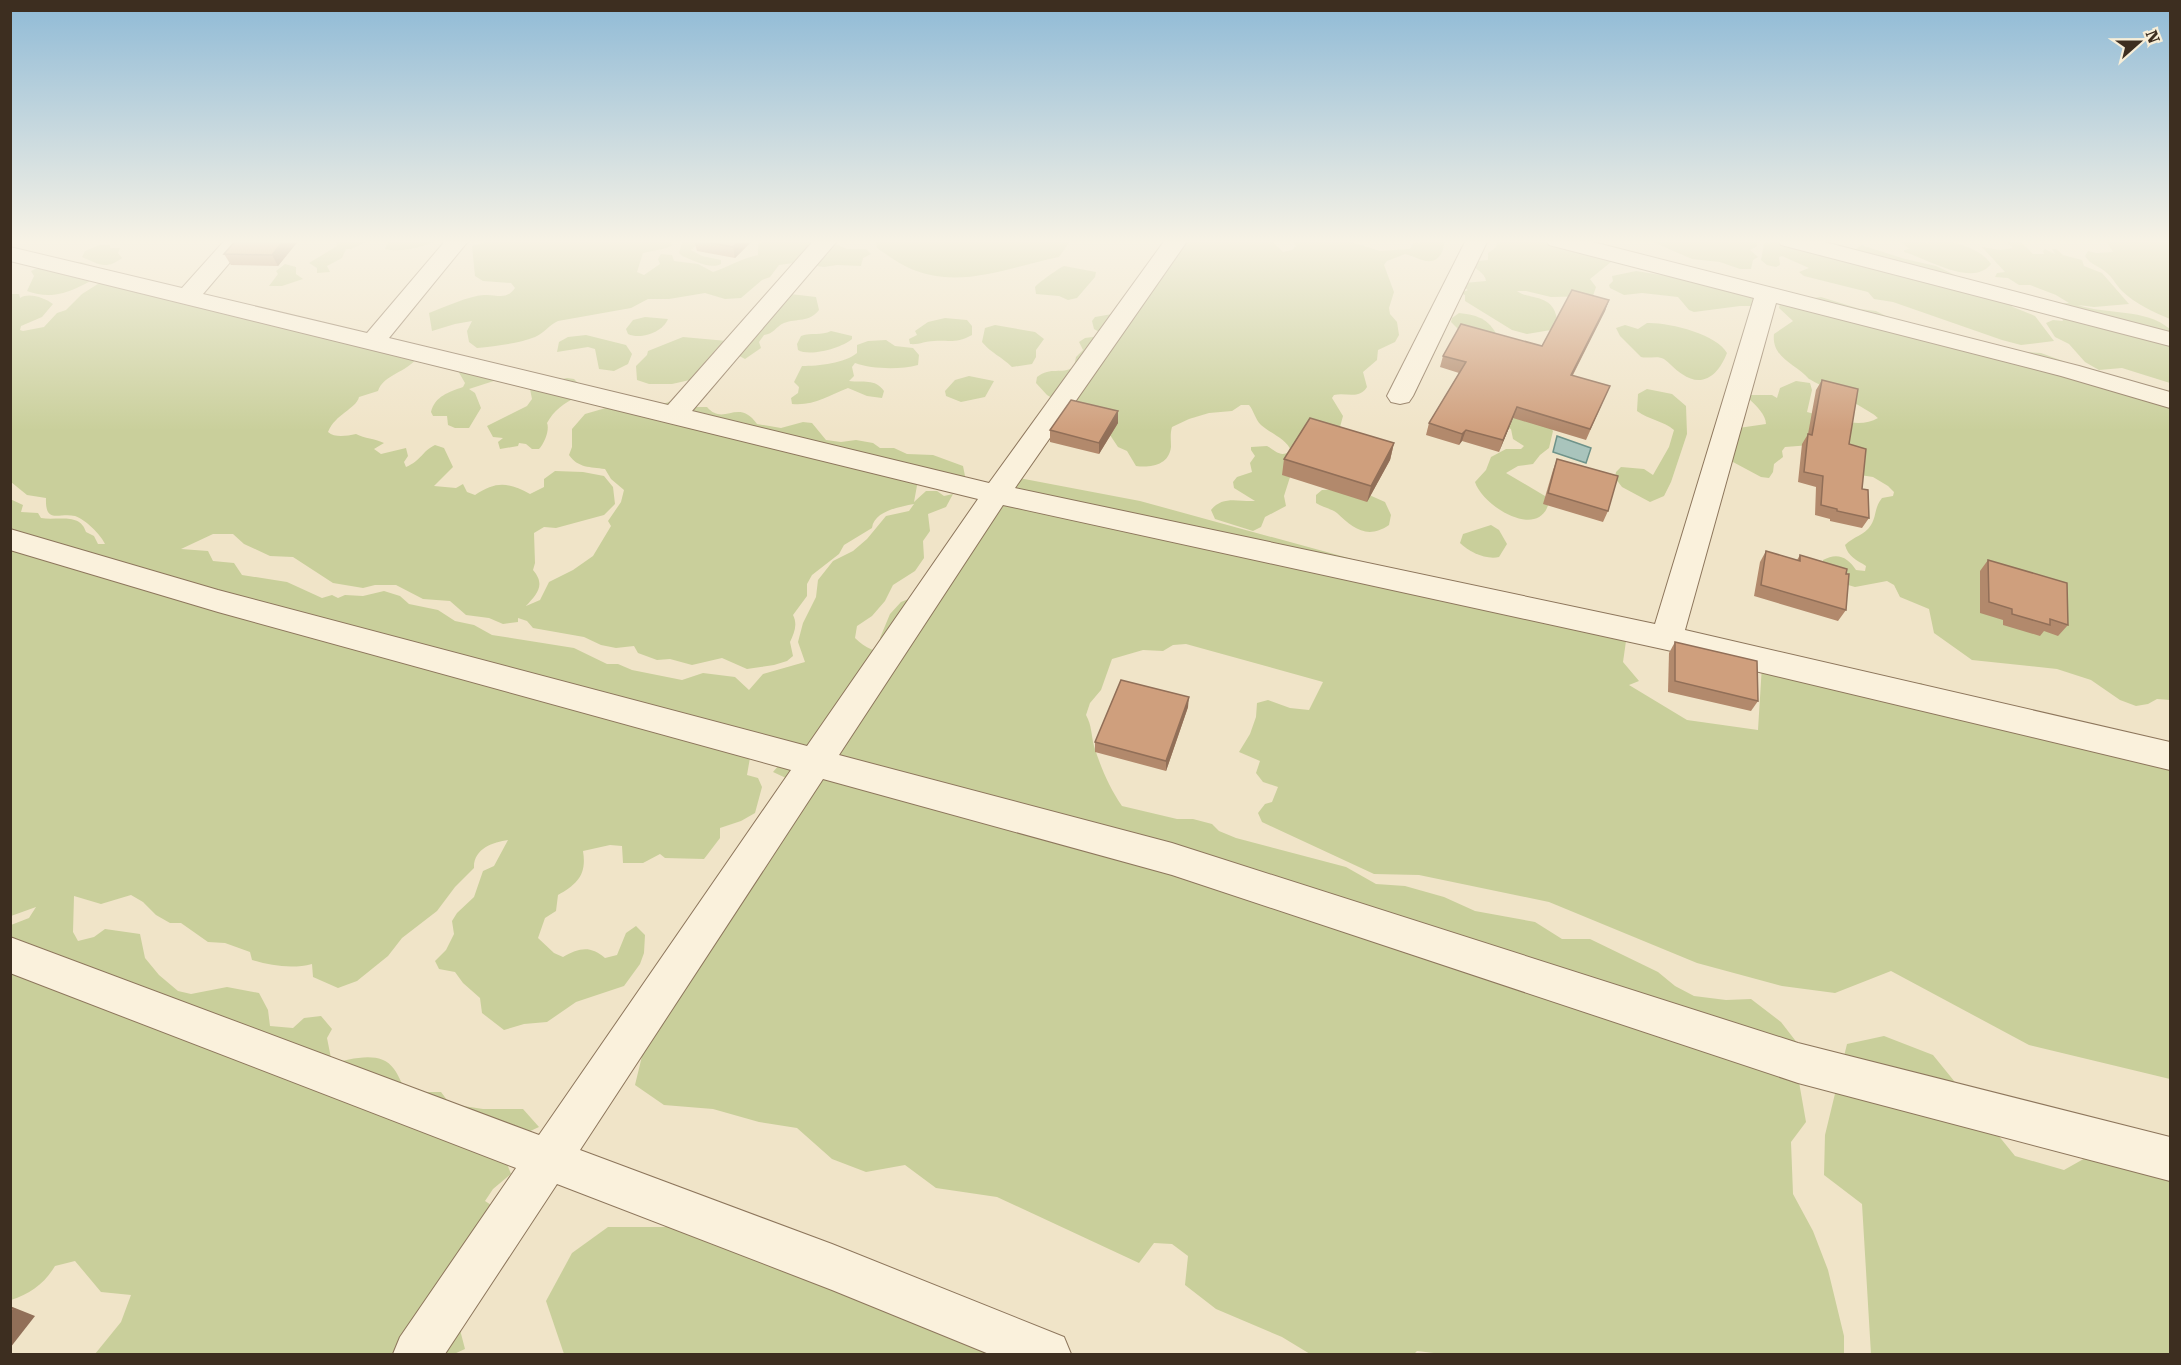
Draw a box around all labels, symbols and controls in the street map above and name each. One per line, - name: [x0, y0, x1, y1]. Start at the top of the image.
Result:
- north arrow: [2109, 12, 2169, 72]
- text: N: [2141, 28, 2164, 46]

